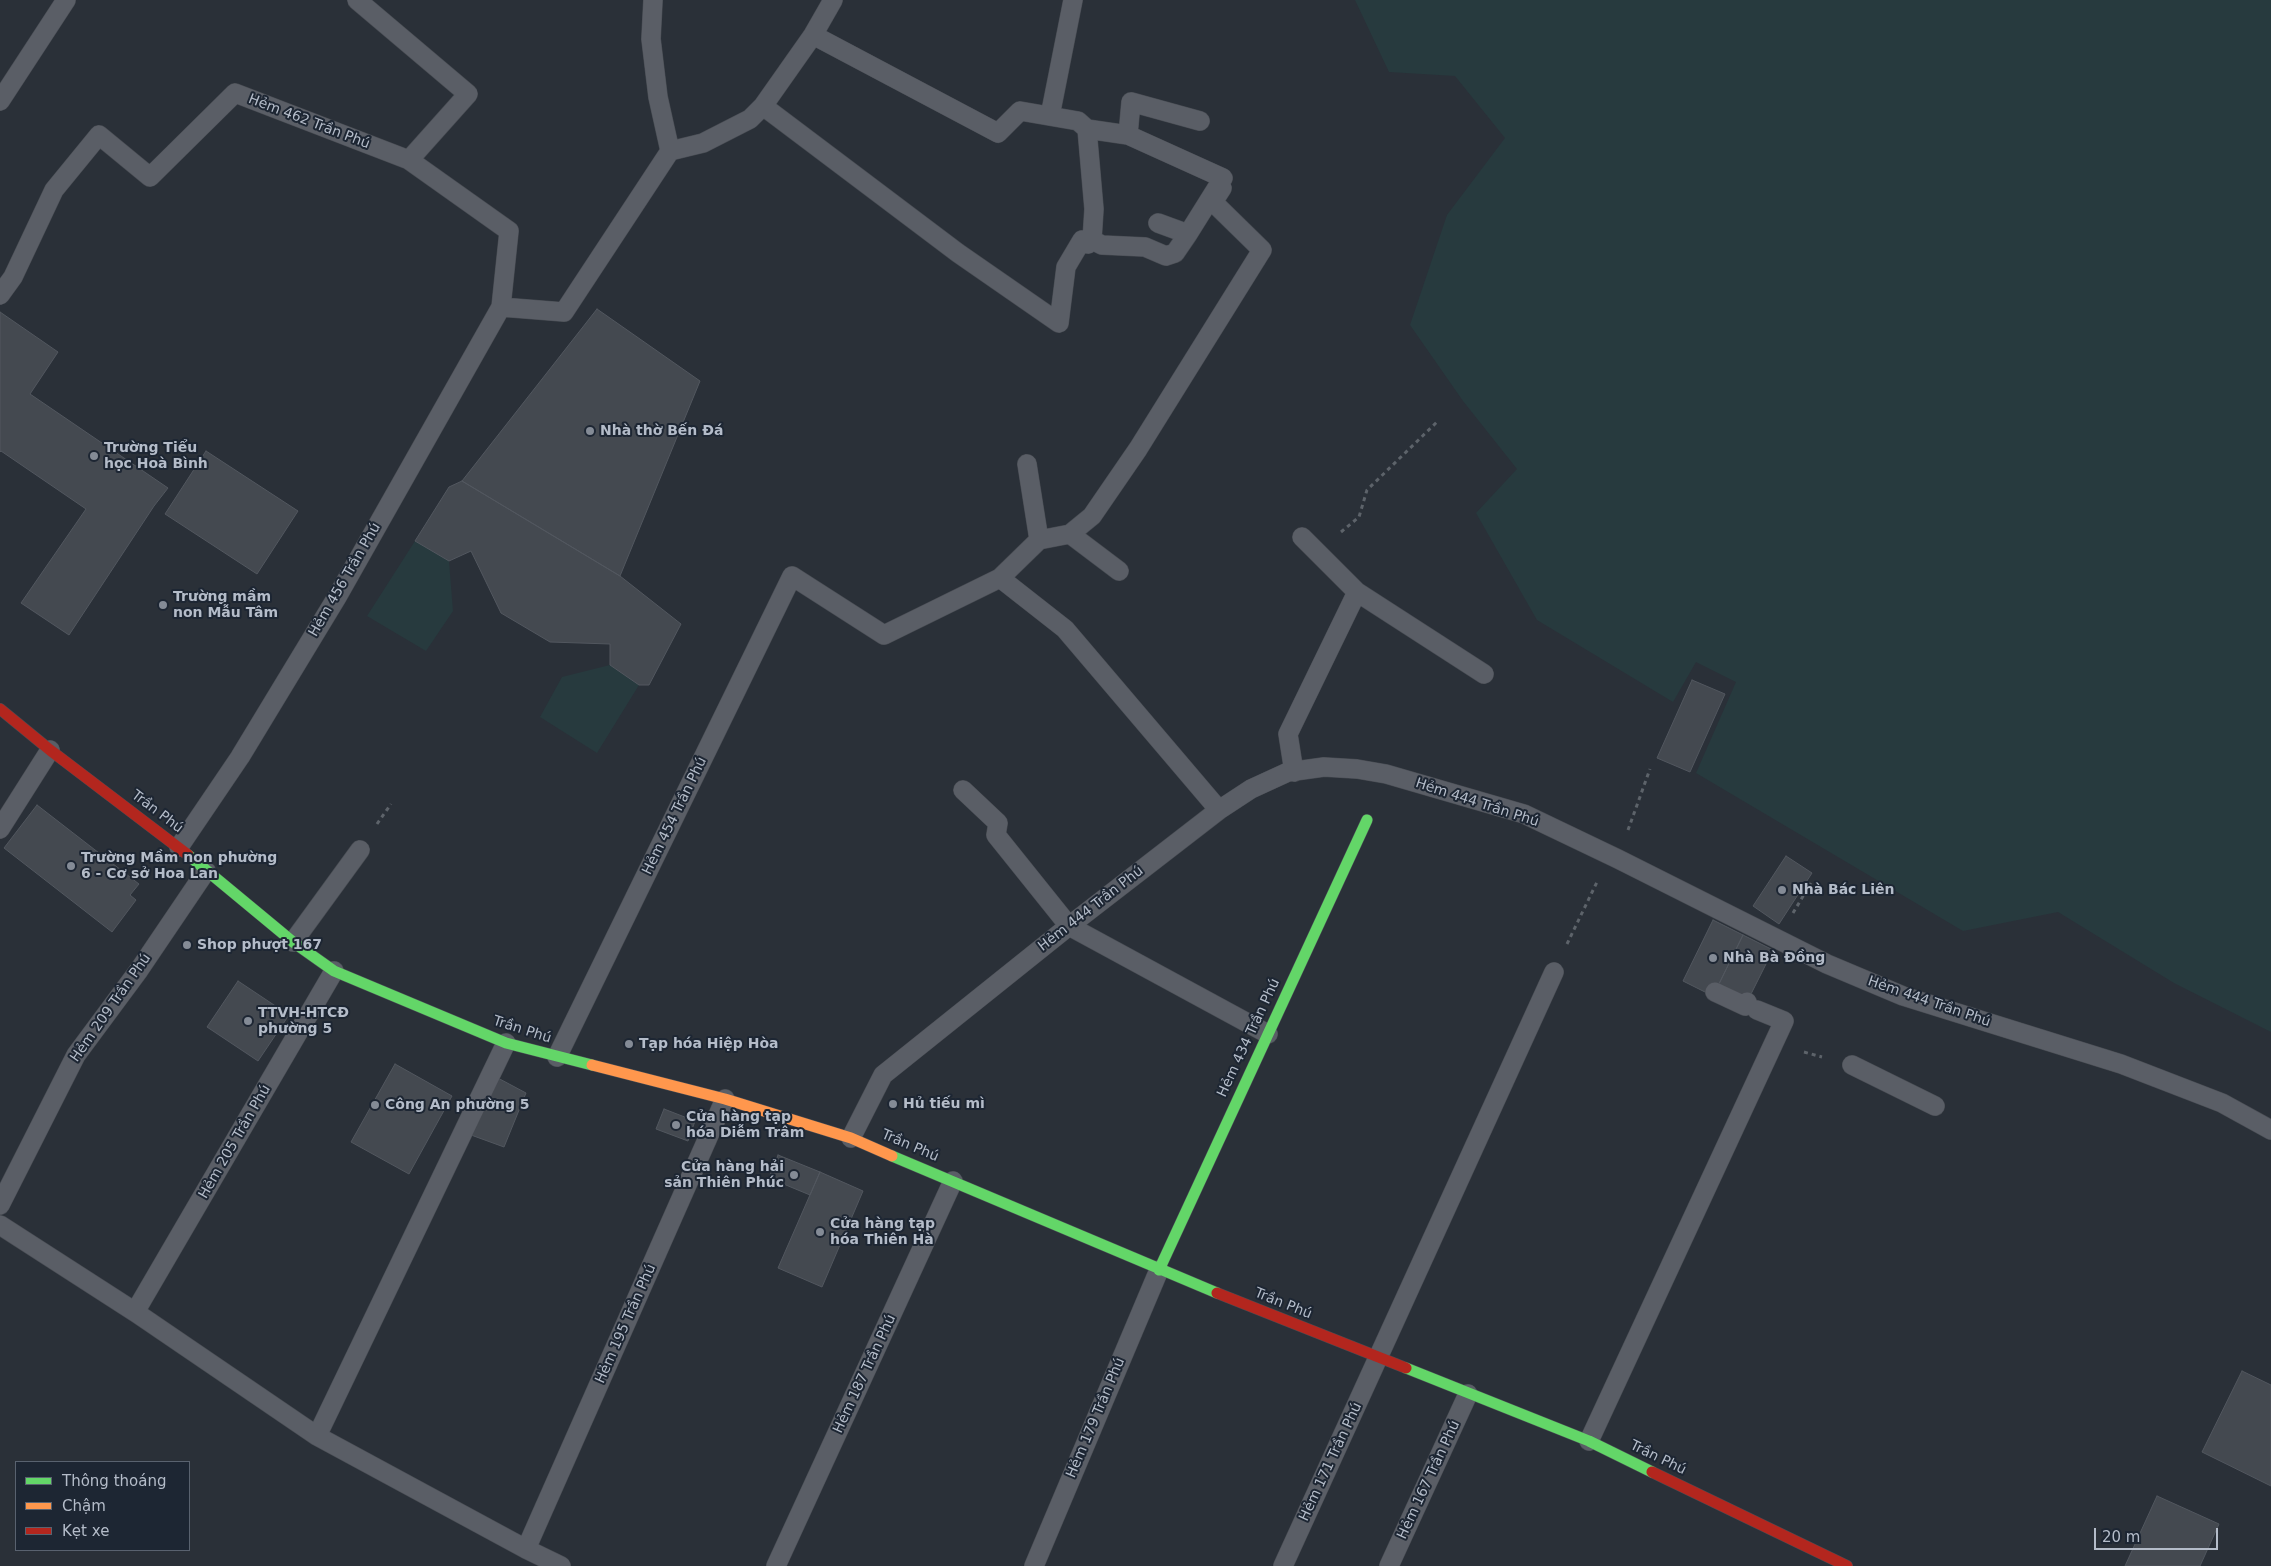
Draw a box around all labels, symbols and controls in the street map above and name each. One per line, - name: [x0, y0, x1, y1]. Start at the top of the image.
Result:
- street label: Hẻm 462 Trần Phú: [246, 91, 372, 153]
- place label: Nhà thờ Bến Đá: [600, 423, 723, 439]
- marker: Nhà thờ Bến Đá: [584, 425, 596, 437]
- place label: Trường Tiểu học Hoà Bình: [104, 440, 208, 472]
- marker: Trường Tiểu học Hoà Bình: [88, 450, 100, 462]
- street label: Hẻm 456 Trần Phú: [306, 520, 384, 640]
- place label: Trường mầm non Mẫu Tâm: [173, 589, 278, 622]
- marker: Trường mầm non Mẫu Tâm: [157, 599, 169, 611]
- street label: Hẻm 454 Trần Phú: [639, 754, 711, 878]
- street label: Hẻm 444 Trần Phú: [1413, 775, 1541, 831]
- street label: Trần Phú: [128, 787, 186, 837]
- place label: Trường Mầm non phường 6 - Cơ sở Hoa Lan: [81, 850, 277, 882]
- marker: Trường Mầm non phường 6 - Cơ sở Hoa Lan: [65, 860, 77, 872]
- street label: Hẻm 444 Trần Phú: [1035, 863, 1147, 955]
- place label: Nhà Bác Liên: [1792, 882, 1894, 898]
- marker: Nhà Bác Liên: [1776, 884, 1788, 896]
- place label: Shop phượt 167: [197, 937, 322, 953]
- marker: Shop phượt 167: [181, 939, 193, 951]
- street label: Hẻm 209 Trần Phú: [67, 950, 155, 1066]
- place label: Nhà Bà Đồng: [1723, 950, 1825, 966]
- marker: Nhà Bà Đồng: [1707, 952, 1719, 964]
- street label: Hẻm 444 Trần Phú: [1865, 973, 1993, 1031]
- street label: Hẻm 434 Trần Phú: [1214, 976, 1284, 1100]
- place label: TTVH-HTCĐ phường 5: [258, 1005, 349, 1038]
- street label: Trần Phú: [491, 1013, 553, 1047]
- marker: TTVH-HTCĐ phường 5: [242, 1015, 254, 1027]
- place label: Tạp hóa Hiệp Hòa: [639, 1036, 778, 1052]
- marker: Tạp hóa Hiệp Hòa: [623, 1038, 635, 1050]
- street label: Hẻm 205 Trần Phú: [196, 1082, 274, 1202]
- place label: Hủ tiếu mì: [903, 1096, 985, 1112]
- place label: Công An phường 5: [385, 1097, 530, 1113]
- marker: Hủ tiếu mì: [887, 1098, 899, 1110]
- marker: Công An phường 5: [369, 1099, 381, 1111]
- place label: Cửa hàng tạp hóa Diễm Trâm: [686, 1109, 804, 1142]
- marker: Cửa hàng tạp hóa Diễm Trâm: [670, 1119, 682, 1131]
- street label: Trần Phú: [879, 1126, 941, 1166]
- place label: Cửa hàng hải sản Thiên Phúc: [664, 1159, 784, 1192]
- marker: Cửa hàng hải sản Thiên Phúc: [788, 1169, 800, 1181]
- place label: Cửa hàng tạp hóa Thiên Hà: [830, 1216, 935, 1248]
- marker: Cửa hàng tạp hóa Thiên Hà: [814, 1226, 826, 1238]
- street label: Hẻm 195 Trần Phú: [592, 1262, 660, 1386]
- street label: Trần Phú: [1252, 1285, 1314, 1323]
- street label: Hẻm 187 Trần Phú: [830, 1312, 900, 1436]
- street label: Hẻm 179 Trần Phú: [1063, 1355, 1129, 1481]
- street label: Hẻm 171 Trần Phú: [1296, 1400, 1366, 1524]
- street label: Hẻm 167 Trần Phú: [1394, 1418, 1464, 1542]
- street label: Trần Phú: [1627, 1437, 1689, 1479]
- legend: [15, 1461, 190, 1551]
- text: Thông thoáng: [62, 1472, 166, 1490]
- text: Chậm: [62, 1497, 106, 1515]
- scale bar: [2096, 1518, 2220, 1550]
- text: Kẹt xe: [62, 1522, 109, 1540]
- text: 20 m: [2102, 1528, 2140, 1546]

